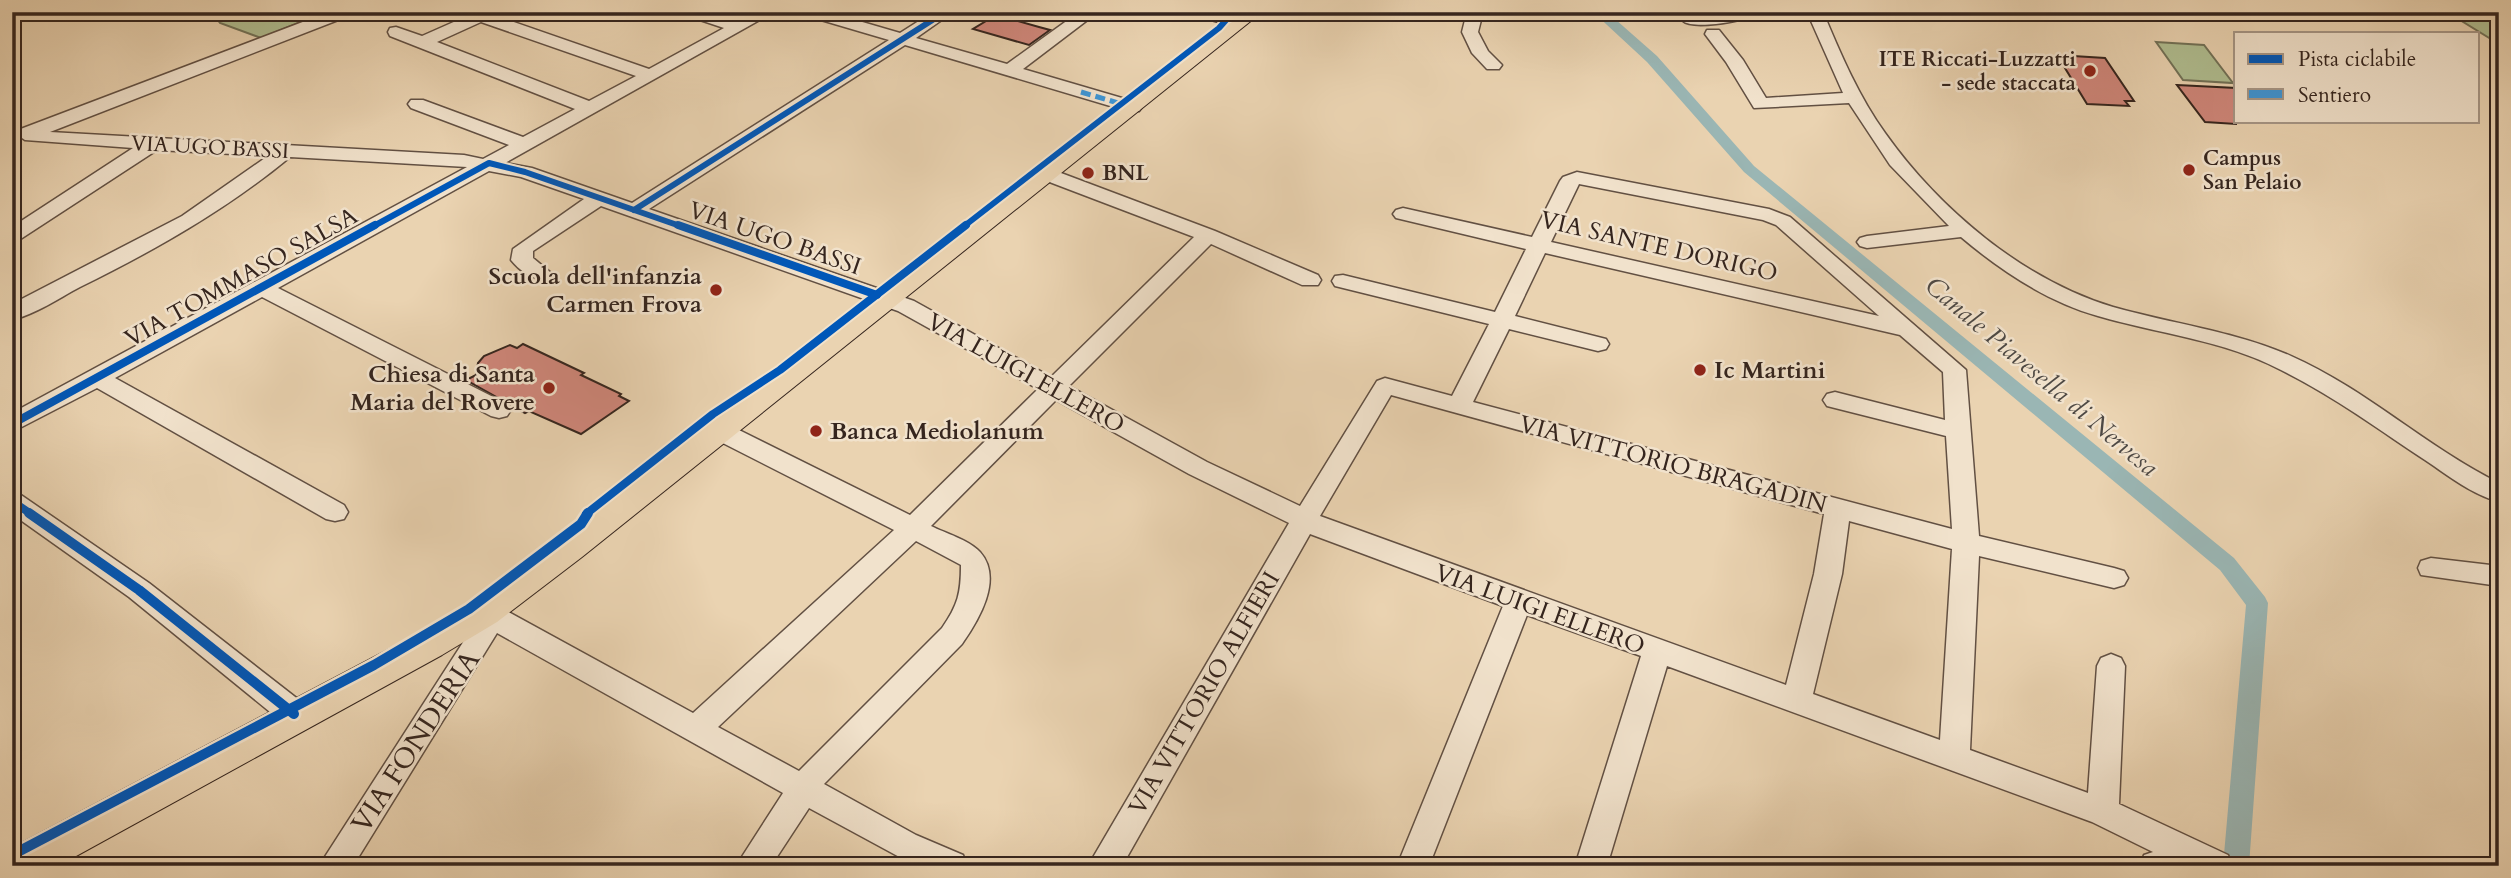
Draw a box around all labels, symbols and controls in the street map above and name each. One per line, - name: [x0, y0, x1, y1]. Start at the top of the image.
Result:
- legend: [2234, 32, 2480, 122]
- place label: ITE Riccati-Luzzatti - sede staccata: [1879, 45, 2077, 98]
- text: Pista ciclabile: [2298, 45, 2416, 74]
- marker: ITE Riccati-Luzzatti - sede staccata: [2082, 63, 2098, 79]
- text: Sentiero: [2298, 81, 2371, 110]
- street label: VIA UGO BASSI: [130, 129, 290, 166]
- place label: Campus San Pelaio: [2203, 144, 2301, 197]
- place label: BNL: [1102, 159, 1149, 188]
- marker: Campus San Pelaio: [2181, 162, 2197, 178]
- marker: BNL: [1080, 165, 1096, 181]
- street label: VIA UGO BASSI: [684, 193, 866, 283]
- street label: VIA TOMMASO SALSA: [119, 199, 365, 355]
- street label: VIA SANTE DORIGO: [1537, 203, 1781, 290]
- place label: Scuola dell'infanzia Carmen Frova: [489, 260, 702, 321]
- water label: Canale Piavesella di Nervesa: [1918, 268, 2166, 485]
- marker: Scuola dell'infanzia Carmen Frova: [708, 282, 724, 298]
- street label: VIA LUIGI ELLERO: [921, 305, 1131, 442]
- place label: Ic Martini: [1714, 354, 1826, 387]
- place label: Chiesa di Santa Maria del Rovere: [350, 358, 535, 419]
- marker: Ic Martini: [1692, 362, 1708, 378]
- marker: Chiesa di Santa Maria del Rovere: [541, 380, 557, 396]
- street label: VIA VITTORIO BRAGADIN: [1515, 407, 1831, 522]
- place label: Banca Mediolanum: [830, 415, 1045, 448]
- marker: Banca Mediolanum: [808, 423, 824, 439]
- street label: VIA LUIGI ELLERO: [1430, 556, 1649, 663]
- street label: VIA VITTORIO ALFIERI: [1121, 565, 1288, 821]
- street label: VIA FONDERIA: [343, 643, 489, 840]

